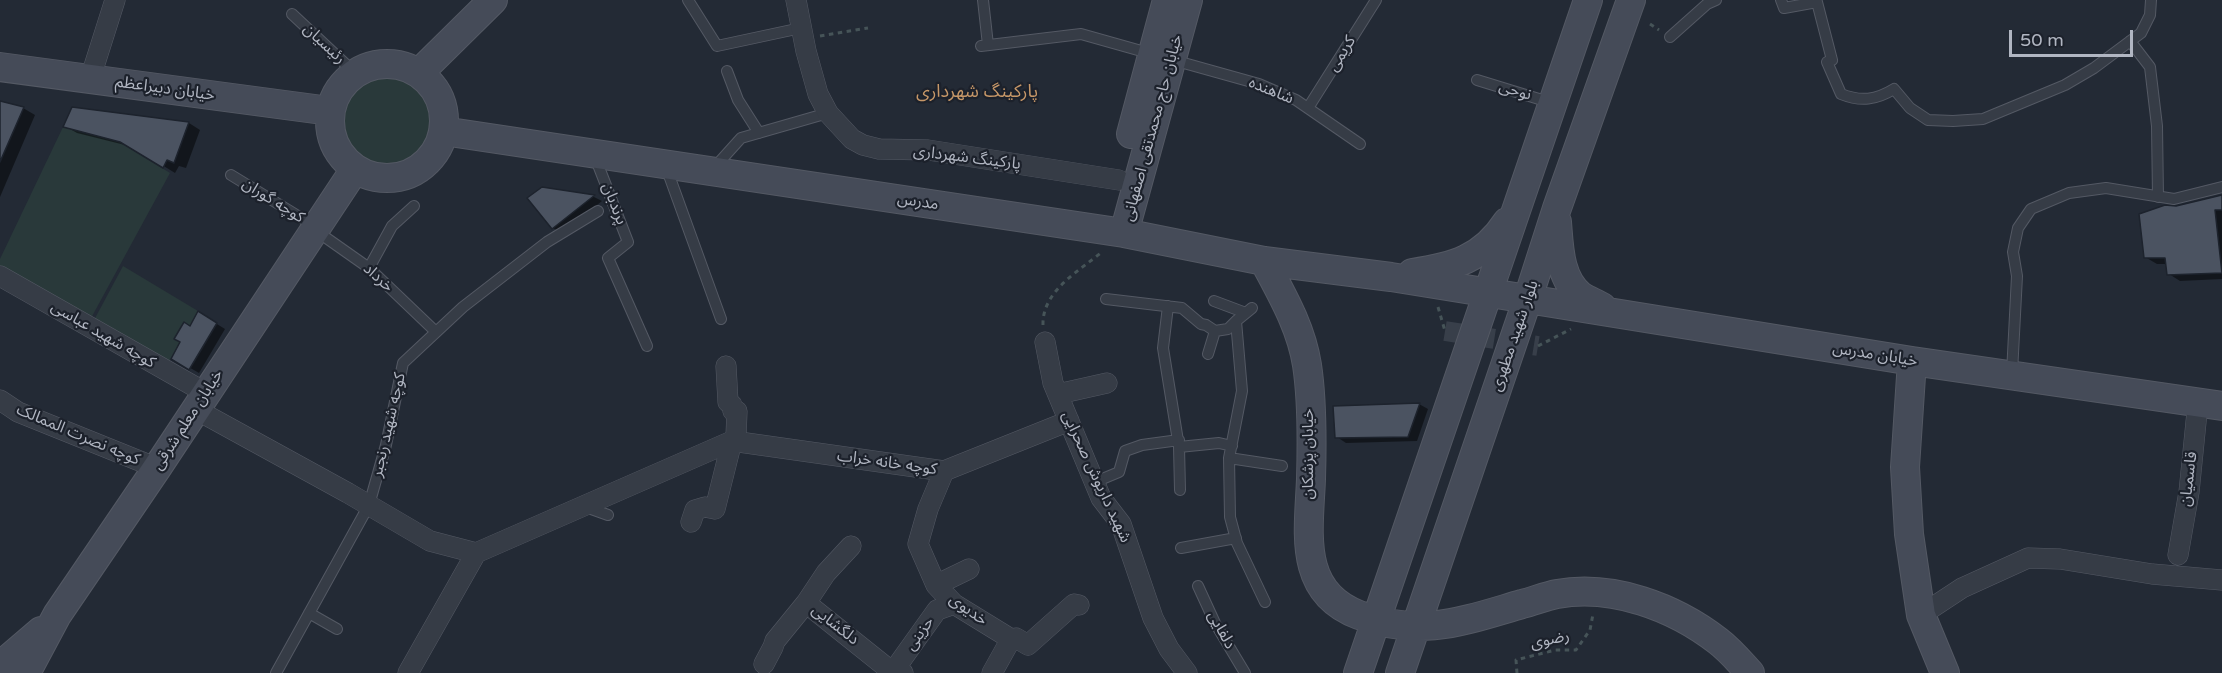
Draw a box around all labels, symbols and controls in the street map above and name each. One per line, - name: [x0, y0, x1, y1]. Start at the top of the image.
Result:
- scale bar: [2012, 18, 2136, 56]
- street label: رئیسیان: [299, 20, 349, 68]
- text: 50 m: [2020, 29, 2064, 51]
- street label: خیابان حاج محمدتقی اصفهانی: [1119, 32, 1187, 224]
- street label: کریمی: [1324, 33, 1360, 75]
- street label: خیابان دبیراعظم: [114, 73, 216, 105]
- street label: شاهنده: [1246, 73, 1296, 109]
- street label: نوحی: [1496, 77, 1534, 105]
- district label: پارکینگ شهرداری: [916, 81, 1038, 103]
- street label: پارکینگ شهرداری: [912, 142, 1022, 174]
- street label: کوچه گوران: [238, 174, 308, 228]
- street label: پرندبان: [597, 180, 631, 228]
- street label: مدرس: [896, 189, 940, 215]
- street label: خرداد: [359, 259, 397, 297]
- street label: بلوار شهید مطهری: [1487, 278, 1543, 394]
- street label: کوچه شهید عباسی: [47, 297, 159, 373]
- street label: خیابان مدرس: [1831, 339, 1919, 371]
- street label: خیابان معلم شرقی: [148, 366, 228, 474]
- street label: کوچه شهید رنجبر: [368, 371, 410, 479]
- street label: کوچه نصرت الممالک: [13, 400, 143, 470]
- street label: شهید داریوش صحرایی: [1057, 408, 1135, 546]
- street label: خیابان پزشکان: [1299, 408, 1319, 500]
- street label: کوچه خانه خراب: [836, 446, 938, 480]
- street label: قاسمیان: [2176, 450, 2202, 508]
- street label: خدیوی: [945, 590, 991, 630]
- street label: دلگشایی: [808, 601, 862, 649]
- street label: دلفایی: [1203, 607, 1239, 653]
- street label: حزینی: [901, 613, 939, 655]
- street label: رضوی: [1529, 626, 1571, 654]

